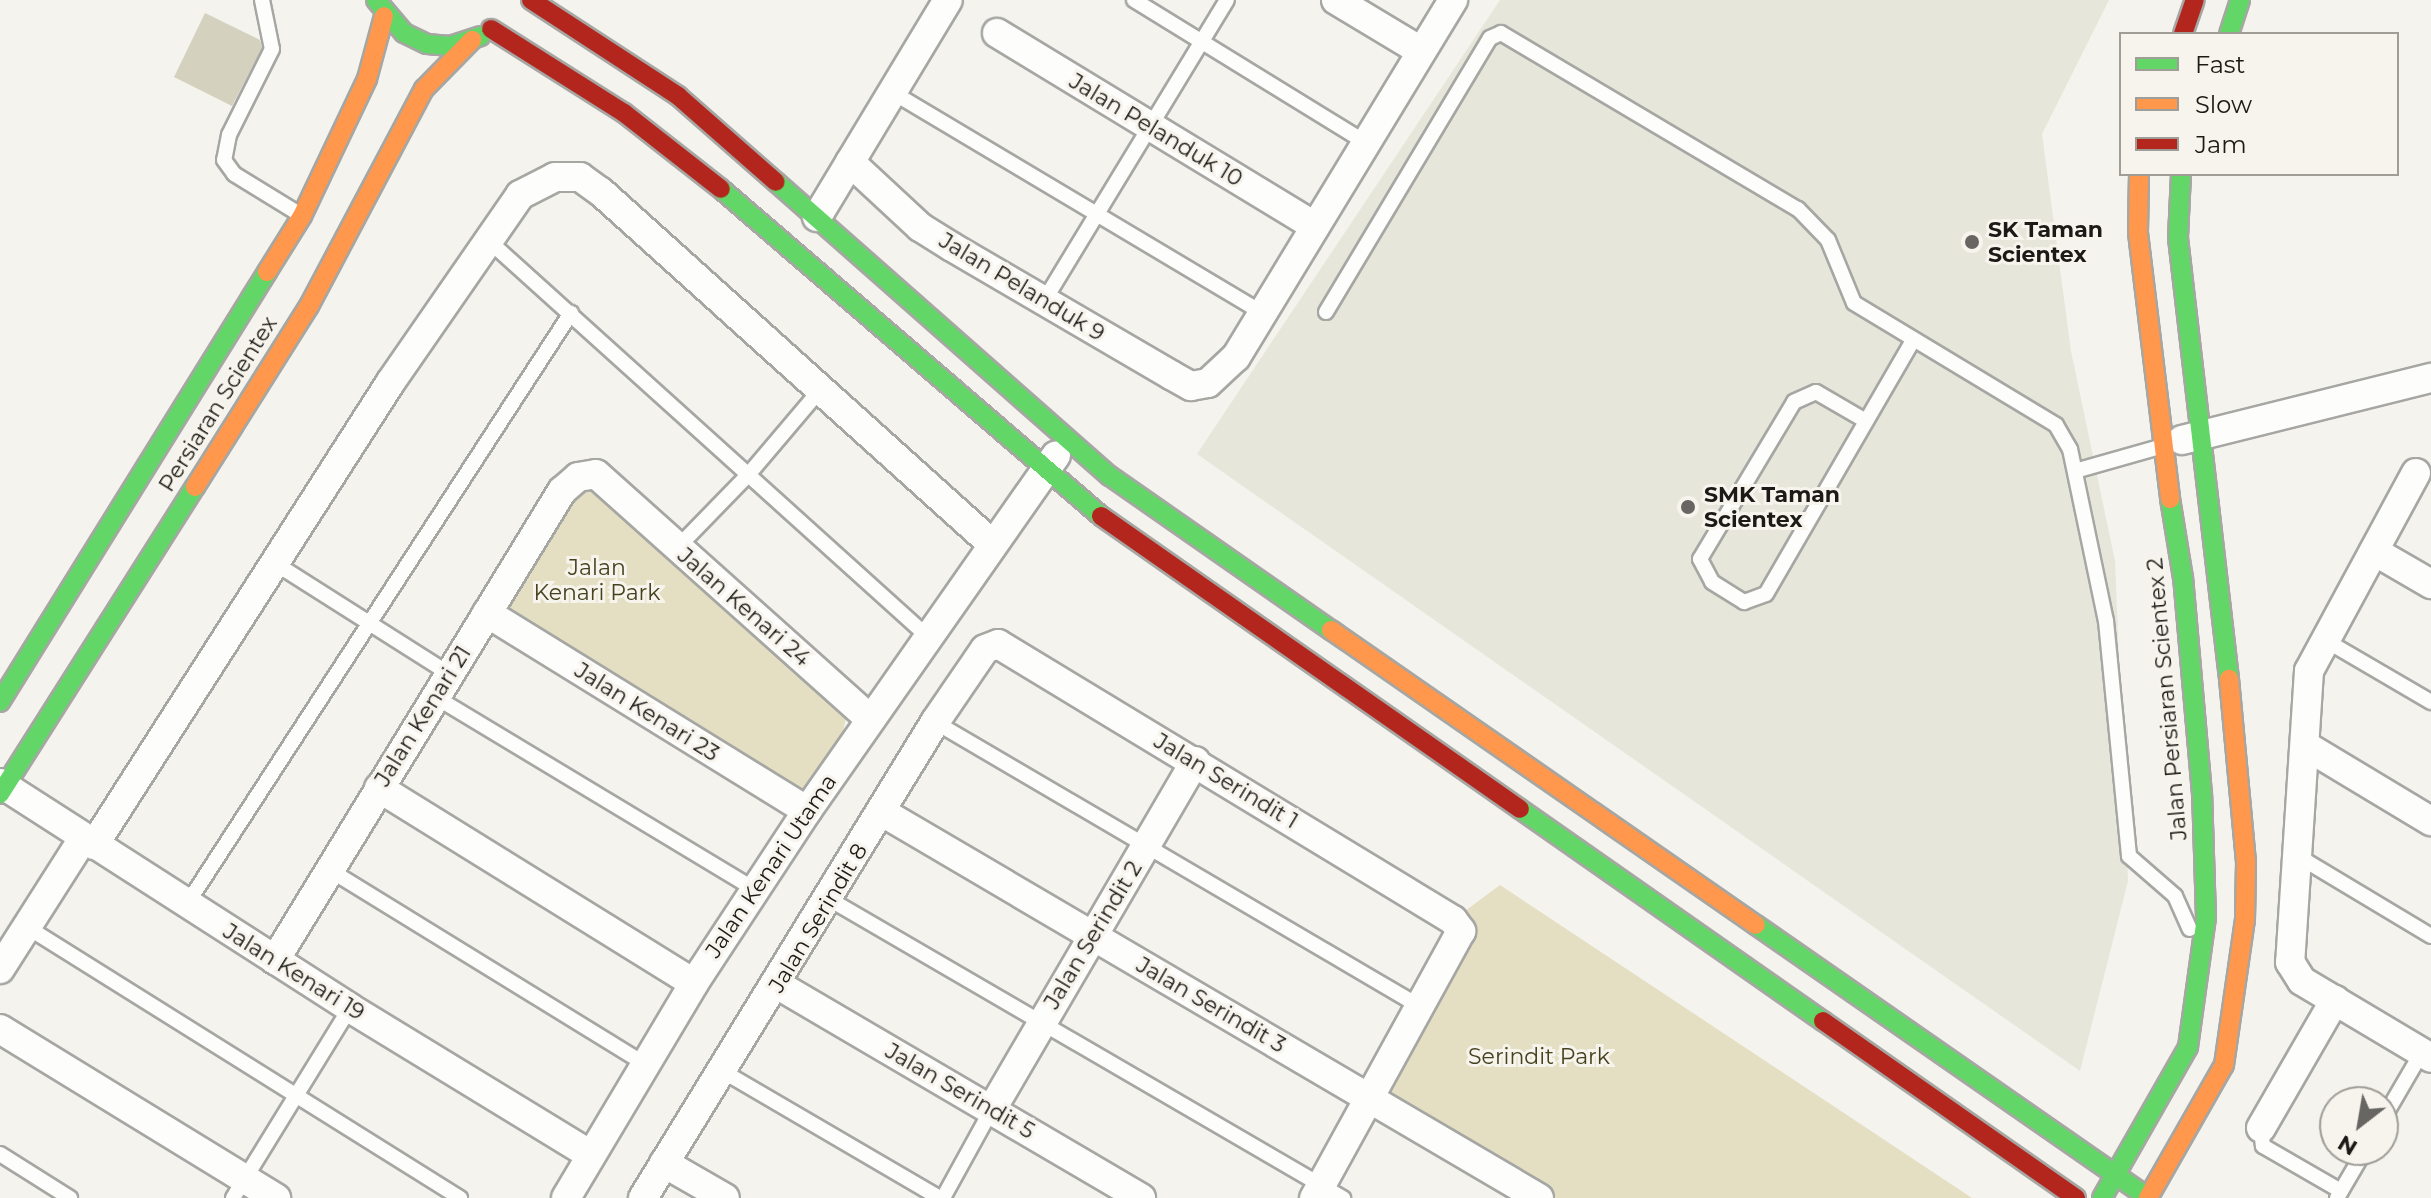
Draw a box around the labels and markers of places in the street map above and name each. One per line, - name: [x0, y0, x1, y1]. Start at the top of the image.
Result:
- place label: SK Taman Scientex: [1988, 216, 2103, 268]
- marker: SK Taman Scientex: [1963, 233, 1981, 251]
- place label: SMK Taman Scientex: [1704, 481, 1840, 532]
- marker: SMK Taman Scientex: [1679, 498, 1697, 516]

